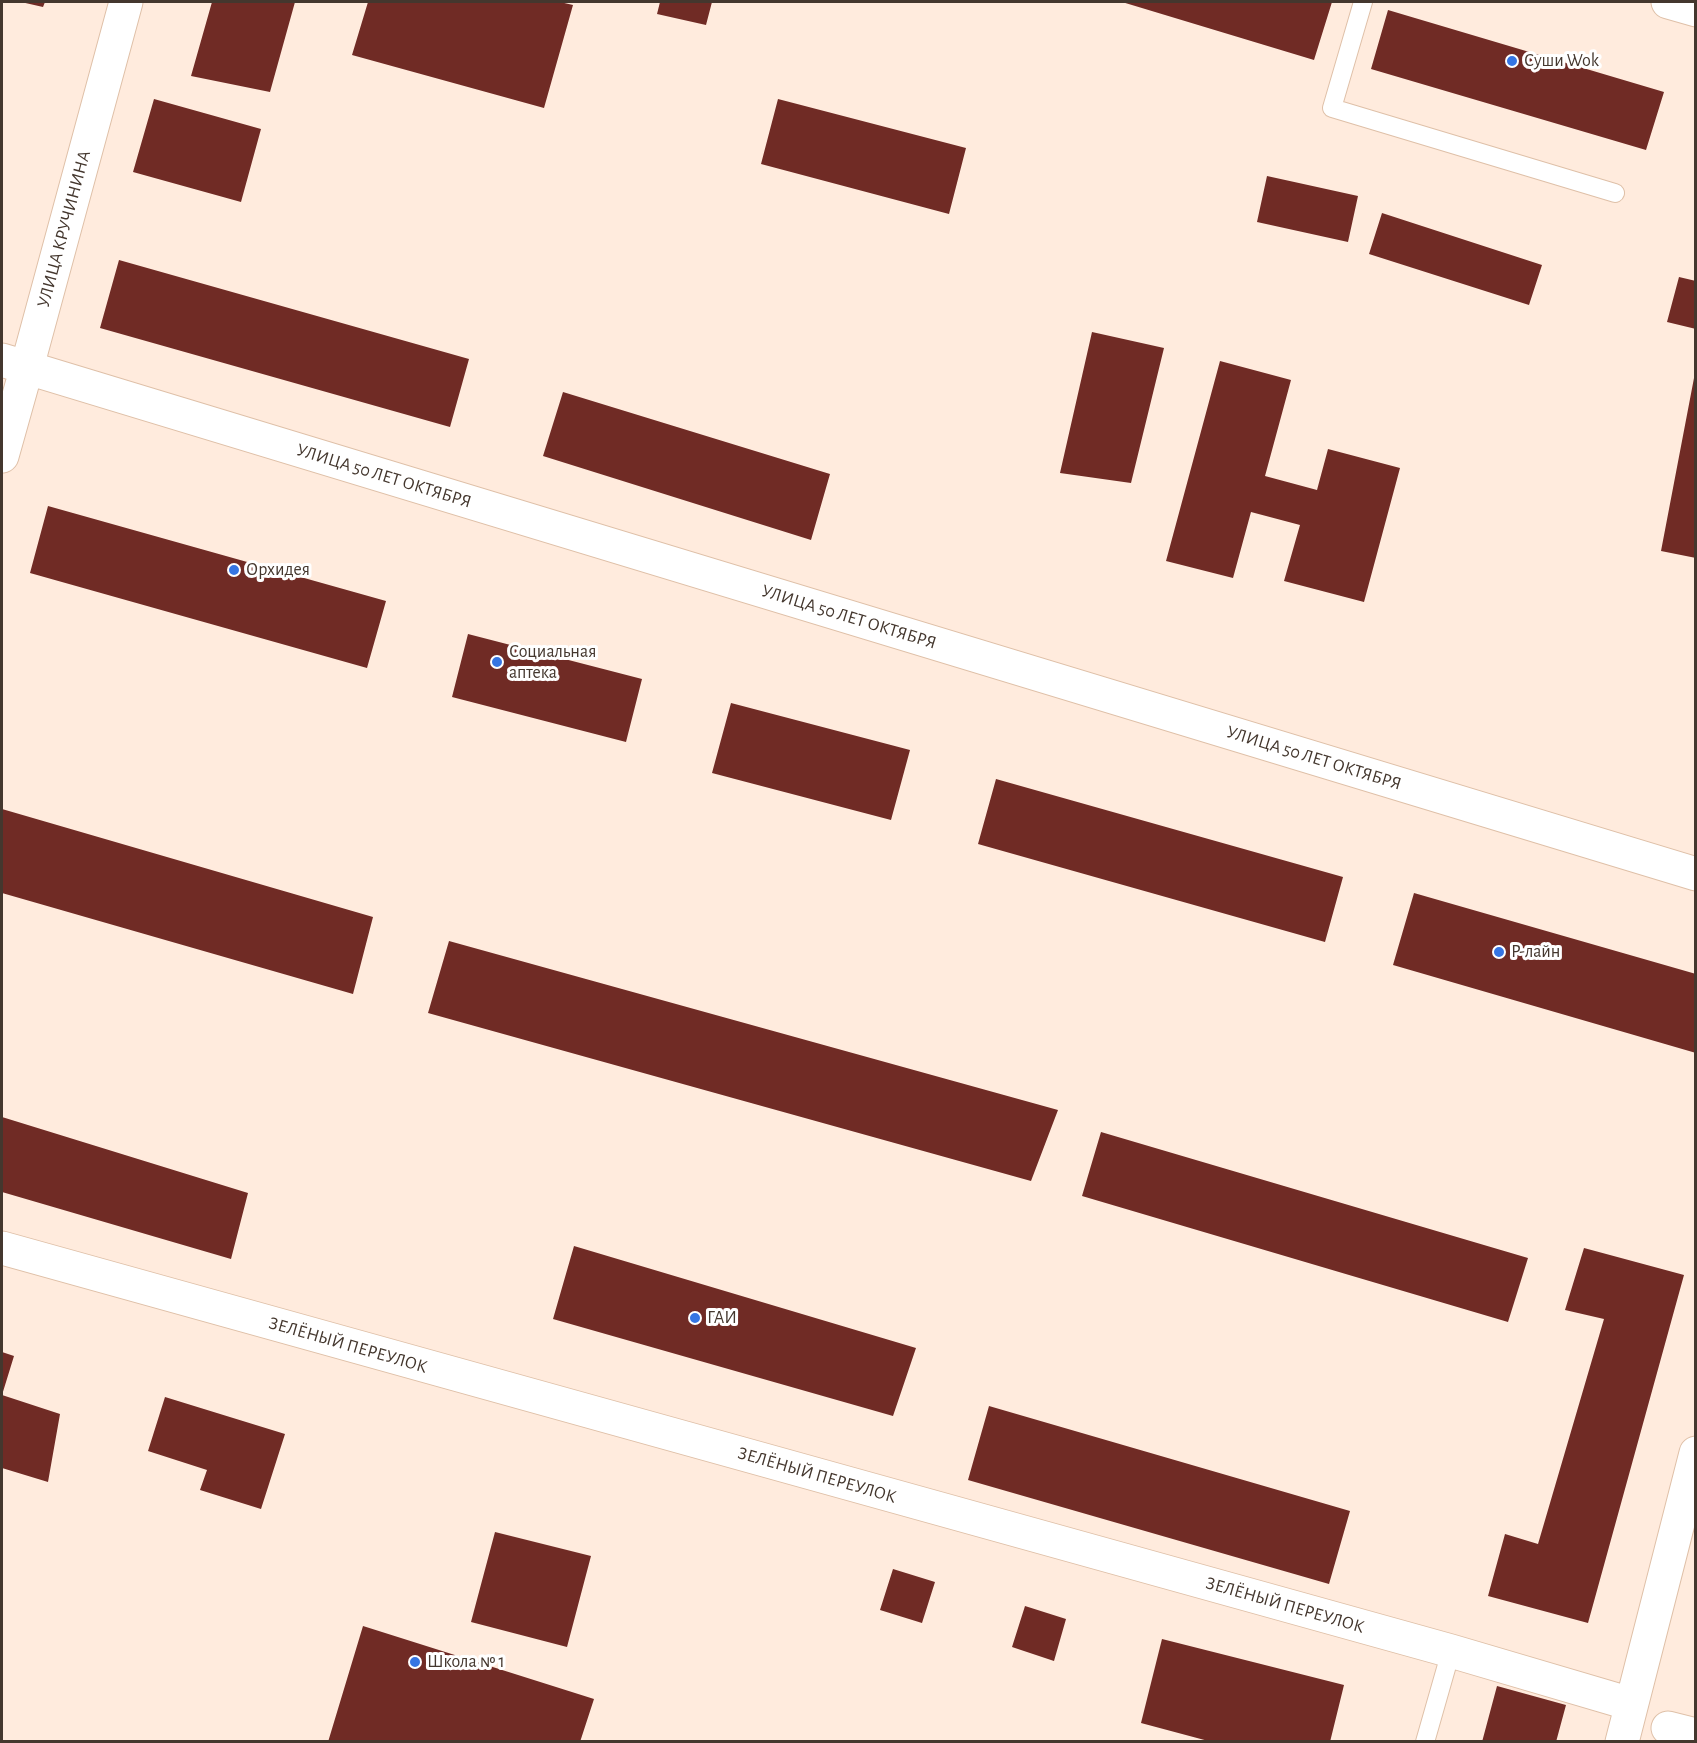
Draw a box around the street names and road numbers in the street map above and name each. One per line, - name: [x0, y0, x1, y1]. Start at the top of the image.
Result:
- street label: УЛИЦА КРУЧИНИНА: [33, 148, 95, 310]
- street label: УЛИЦА 50 ЛЕТ ОКТЯБРЯ: [294, 439, 474, 513]
- street label: УЛИЦА 50 ЛЕТ ОКТЯБРЯ: [759, 580, 939, 654]
- street label: УЛИЦА 50 ЛЕТ ОКТЯБРЯ: [1224, 721, 1404, 795]
- street label: ЗЕЛЁНЫЙ ПЕРЕУЛОК: [266, 1312, 430, 1378]
- street label: ЗЕЛЁНЫЙ ПЕРЕУЛОК: [735, 1442, 899, 1508]
- street label: ЗЕЛЁНЫЙ ПЕРЕУЛОК: [1203, 1572, 1367, 1638]

